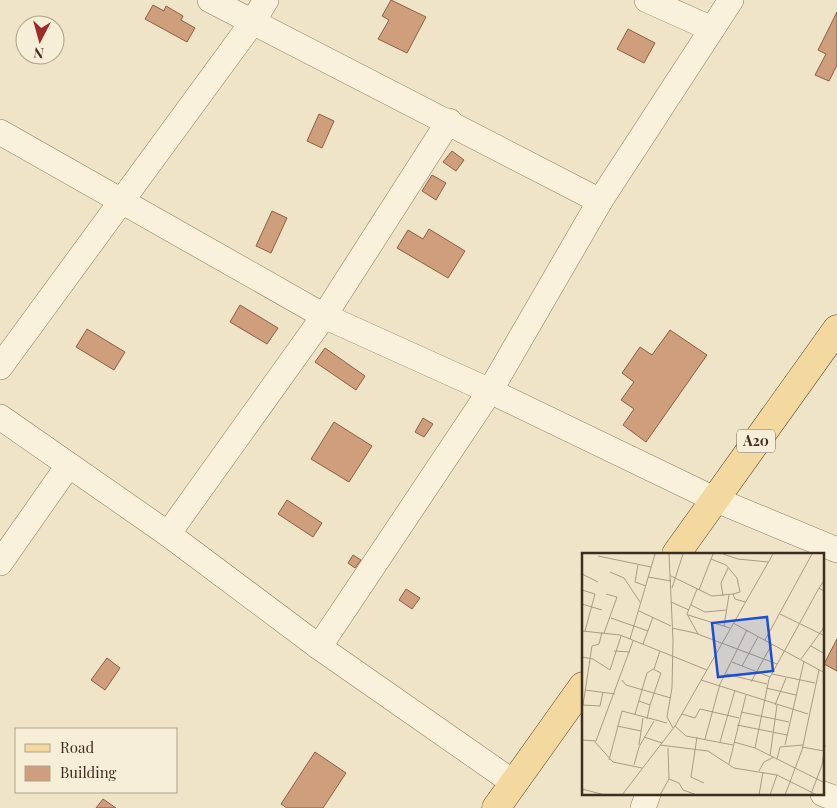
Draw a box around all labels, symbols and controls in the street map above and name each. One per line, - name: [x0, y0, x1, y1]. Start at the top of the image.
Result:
- north arrow: [15, 15, 65, 65]
- text: N: [33, 43, 45, 63]
- road number: A20: [737, 430, 775, 452]
- inset map: [582, 553, 824, 796]
- legend: [15, 728, 178, 793]
- text: Road: [60, 737, 94, 757]
- text: Building: [60, 762, 117, 782]

